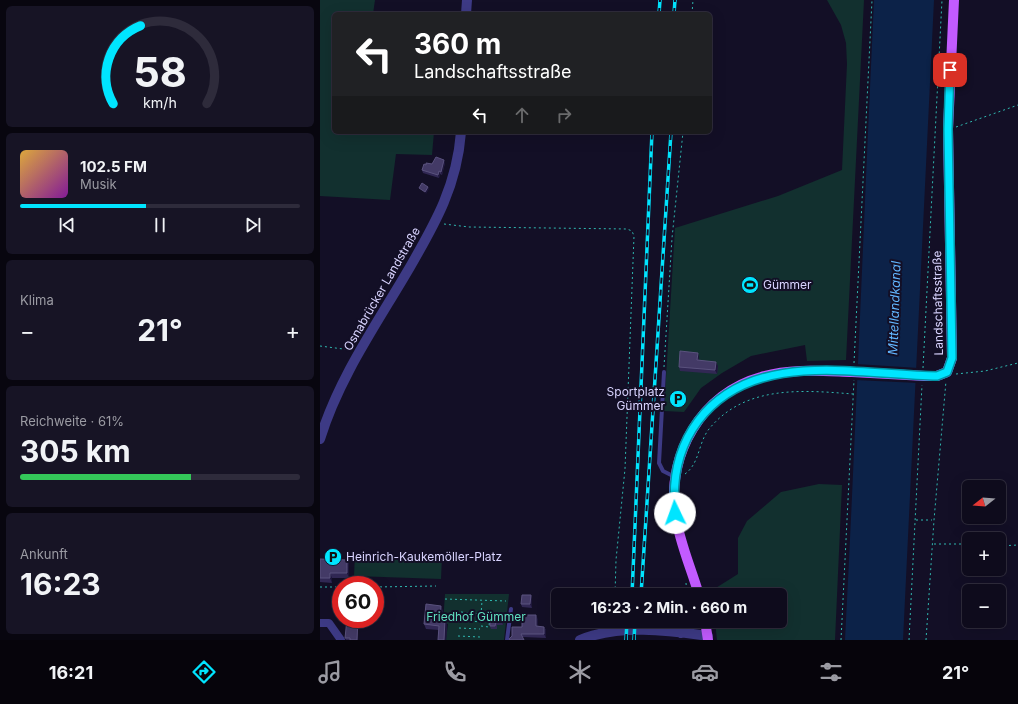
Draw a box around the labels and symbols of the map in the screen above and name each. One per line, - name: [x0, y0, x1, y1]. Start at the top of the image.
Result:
- pin: [933, 53, 967, 87]
- street label: Osnabrücker Landstraße: [340, 224, 423, 353]
- street label: Landschaftsstraße: [929, 250, 946, 356]
- water label: Mittellandkanal: [884, 260, 904, 355]
- sports icon: Gümmer: [740, 275, 760, 295]
- place label: Gümmer: [763, 277, 812, 292]
- place label: Sportplatz Gümmer: [607, 384, 665, 413]
- parking icon: Sportplatz Gümmer: [668, 389, 688, 409]
- north arrow: [962, 480, 1006, 524]
- position arrow: [654, 492, 696, 534]
- parking icon: Heinrich-Kaukemöller-Platz: [323, 547, 343, 567]
- place label: Heinrich-Kaukemöller-Platz: [346, 549, 502, 564]
- speed limit sign: 60: [332, 576, 384, 628]
- park label: Friedhof Gümmer: [426, 609, 526, 624]

